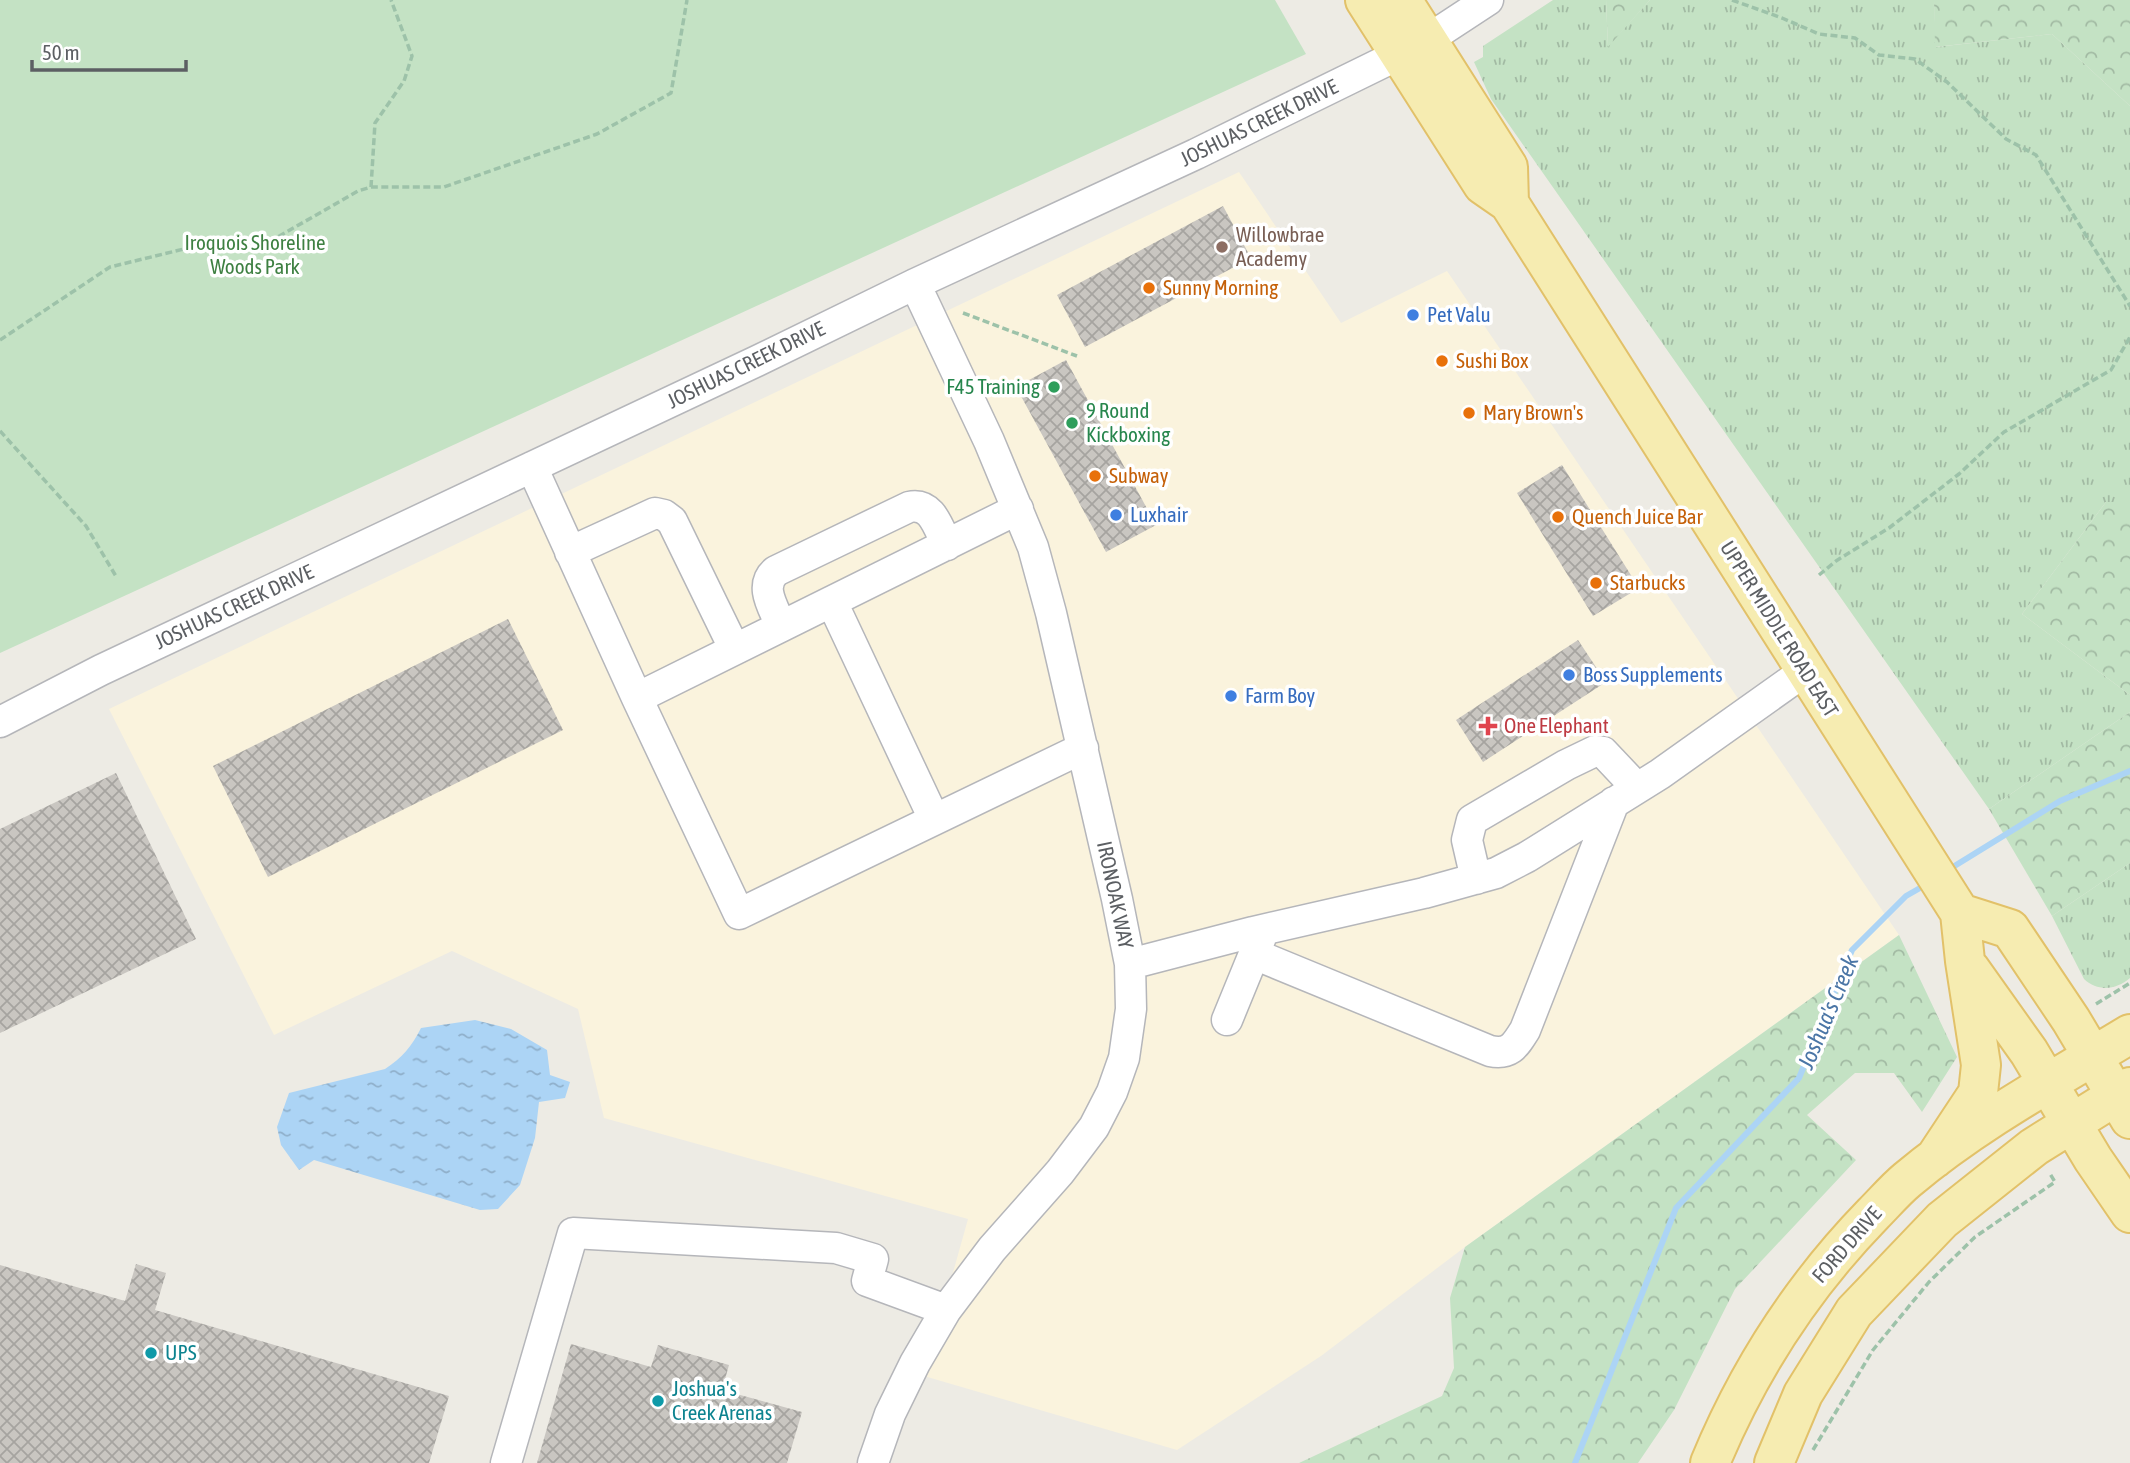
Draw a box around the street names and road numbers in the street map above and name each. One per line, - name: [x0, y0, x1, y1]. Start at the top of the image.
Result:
- street label: JOSHUAS CREEK DRIVE: [1176, 74, 1341, 171]
- street label: JOSHUAS CREEK DRIVE: [663, 316, 828, 413]
- street label: UPPER MIDDLE ROAD EAST: [1716, 536, 1844, 721]
- street label: JOSHUAS CREEK DRIVE: [150, 559, 317, 653]
- street label: IRONOAK WAY: [1093, 839, 1139, 951]
- street label: FORD DRIVE: [1807, 1201, 1886, 1287]

